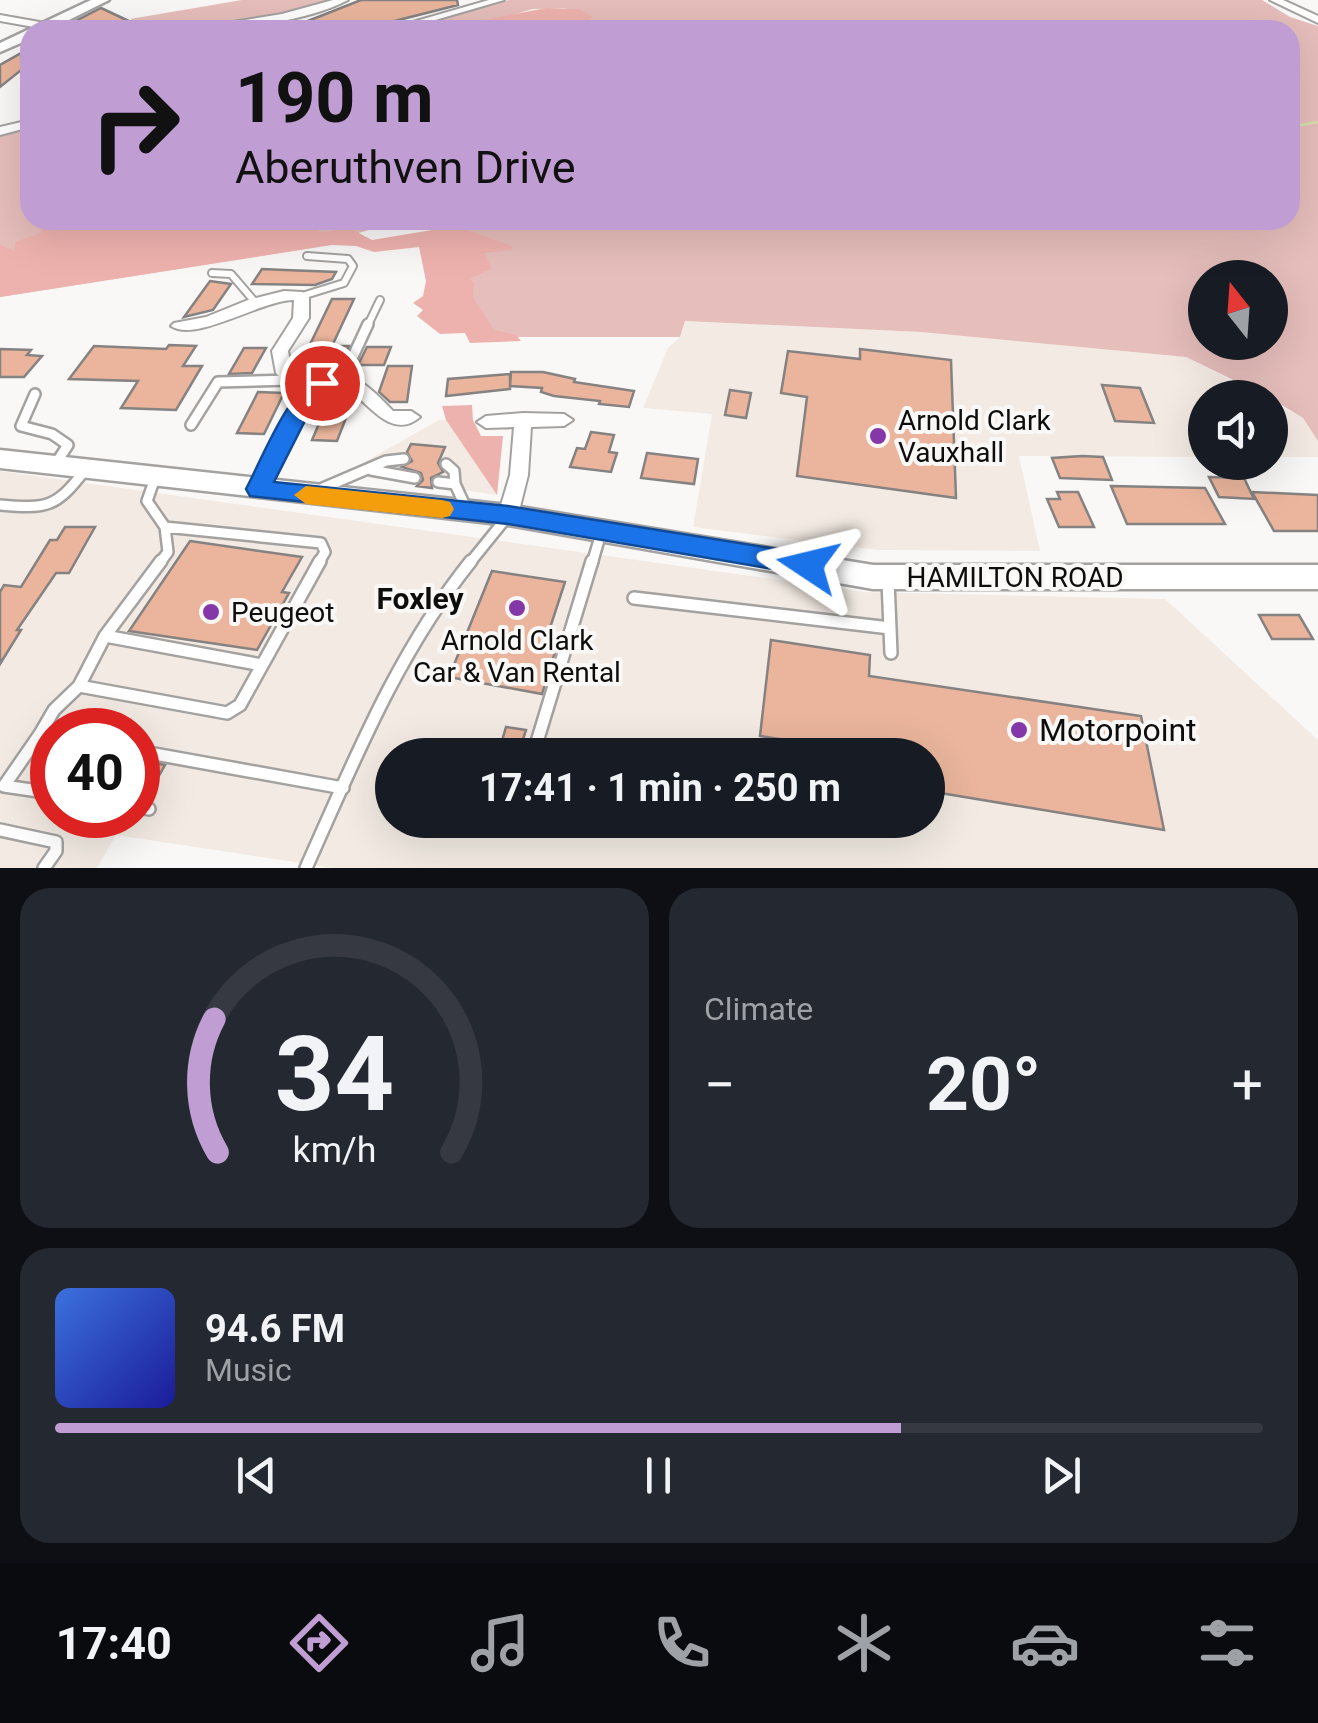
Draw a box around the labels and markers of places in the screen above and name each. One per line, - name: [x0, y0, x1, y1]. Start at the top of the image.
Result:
- pin: [280, 341, 365, 426]
- place label: Arnold Clark Vauxhall: [898, 404, 1051, 469]
- marker: Arnold Clark Vauxhall: [867, 425, 889, 447]
- place label: Peugeot: [231, 596, 334, 629]
- marker: Arnold Clark Car & Van Rental: [506, 597, 528, 619]
- marker: Peugeot: [200, 601, 222, 623]
- place label: Arnold Clark Car & Van Rental: [413, 624, 621, 689]
- place label: Motorpoint: [1039, 711, 1197, 749]
- marker: Motorpoint: [1008, 719, 1030, 741]

